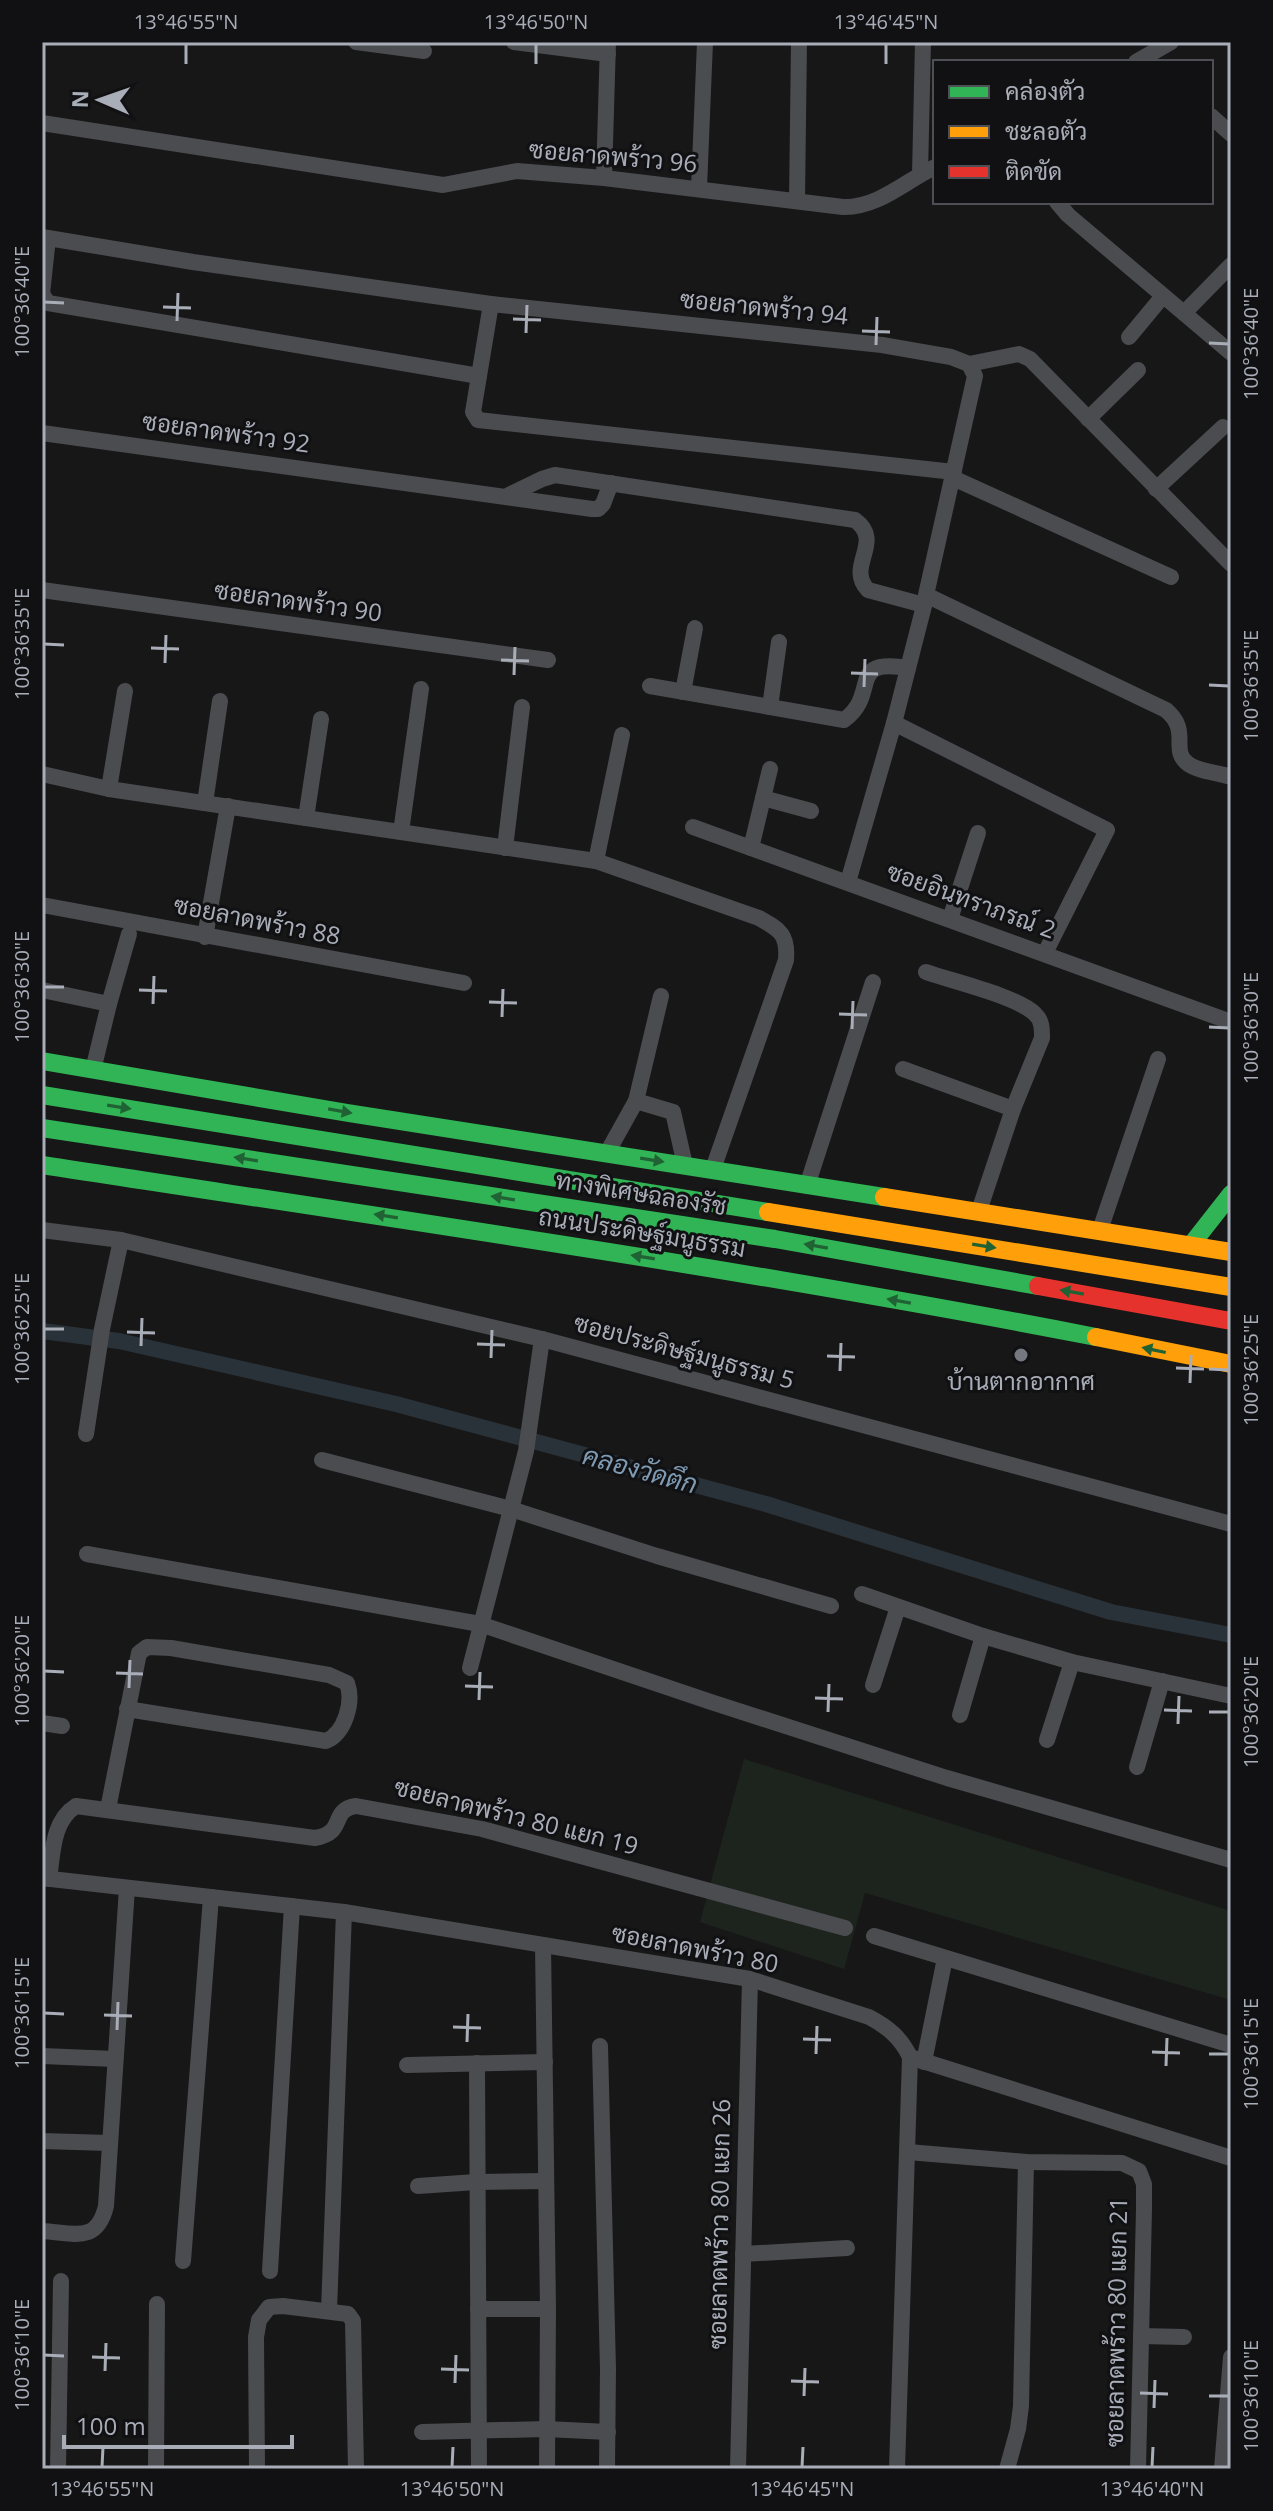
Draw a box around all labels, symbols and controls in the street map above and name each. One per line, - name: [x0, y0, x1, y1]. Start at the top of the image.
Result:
- text: 13°46'55"N: [134, 8, 238, 35]
- text: 13°46'50"N: [484, 8, 588, 35]
- text: 13°46'45"N: [834, 8, 938, 35]
- north arrow: [60, 60, 140, 140]
- legend: [933, 60, 1213, 204]
- text: คล่องตัว: [1005, 74, 1085, 107]
- text: N: [64, 90, 94, 109]
- text: ชะลอตัว: [1005, 114, 1087, 147]
- street label: ซอยลาดพร้าว 96: [528, 132, 699, 179]
- text: ติดขัด: [1005, 154, 1062, 187]
- text: 100°36'40"E: [8, 246, 35, 358]
- street label: ซอยลาดพร้าว 94: [678, 281, 850, 332]
- text: 100°36'40"E: [1237, 288, 1264, 400]
- street label: ซอยลาดพร้าว 92: [140, 403, 312, 460]
- street label: ซอยลาดพร้าว 90: [212, 572, 384, 629]
- text: 100°36'35"E: [8, 588, 35, 700]
- text: 100°36'35"E: [1237, 630, 1264, 742]
- street label: ซอยอินทราภรณ์ 2: [883, 854, 1060, 945]
- street label: ซอยลาดพร้าว 88: [171, 887, 343, 952]
- text: 100°36'30"E: [8, 931, 35, 1043]
- text: 100°36'30"E: [1237, 972, 1264, 1084]
- one-way arrow: [107, 1101, 132, 1114]
- one-way arrow: [328, 1106, 353, 1118]
- one-way arrow: [234, 1152, 259, 1165]
- one-way arrow: [640, 1154, 665, 1167]
- street label: ทางพิเศษฉลองรัช: [553, 1163, 729, 1222]
- one-way arrow: [491, 1191, 516, 1203]
- street label: ถนนประดิษฐ์มนูธรรม: [536, 1199, 748, 1266]
- one-way arrow: [373, 1209, 398, 1222]
- one-way arrow: [803, 1239, 828, 1251]
- one-way arrow: [972, 1240, 997, 1253]
- one-way arrow: [630, 1250, 655, 1262]
- text: 100°36'25"E: [8, 1273, 35, 1385]
- one-way arrow: [1059, 1286, 1084, 1298]
- one-way arrow: [886, 1294, 911, 1306]
- street label: ซอยประดิษฐ์มนูธรรม 5: [570, 1305, 798, 1398]
- text: 100°36'25"E: [1237, 1314, 1264, 1426]
- one-way arrow: [1142, 1343, 1167, 1356]
- marker: บ้านตากอากาศ: [1012, 1346, 1030, 1364]
- place label: บ้านตากอากาศ: [947, 1364, 1095, 1397]
- water label: คลองวัดตึก: [579, 1436, 702, 1502]
- text: 100°36'20"E: [8, 1615, 35, 1727]
- text: 100°36'20"E: [1237, 1656, 1264, 1768]
- street label: ซอยลาดพร้าว 80 แยก 19: [391, 1769, 642, 1862]
- street label: ซอยลาดพร้าว 80: [609, 1915, 781, 1980]
- text: 100°36'15"E: [8, 1957, 35, 2069]
- text: 100°36'15"E: [1237, 1998, 1264, 2110]
- street label: ซอยลาดพร้าว 80 แยก 26: [700, 2099, 737, 2349]
- street label: ซอยลาดพร้าว 80 แยก 21: [1097, 2197, 1134, 2447]
- text: 100°36'10"E: [8, 2299, 35, 2411]
- text: 100°36'10"E: [1237, 2340, 1264, 2452]
- scale bar: [64, 2399, 292, 2449]
- text: 100 m: [76, 2409, 146, 2442]
- text: 13°46'55"N: [50, 2475, 154, 2502]
- text: 13°46'50"N: [400, 2475, 504, 2502]
- text: 13°46'45"N: [750, 2475, 854, 2502]
- text: 13°46'40"N: [1100, 2475, 1204, 2502]

